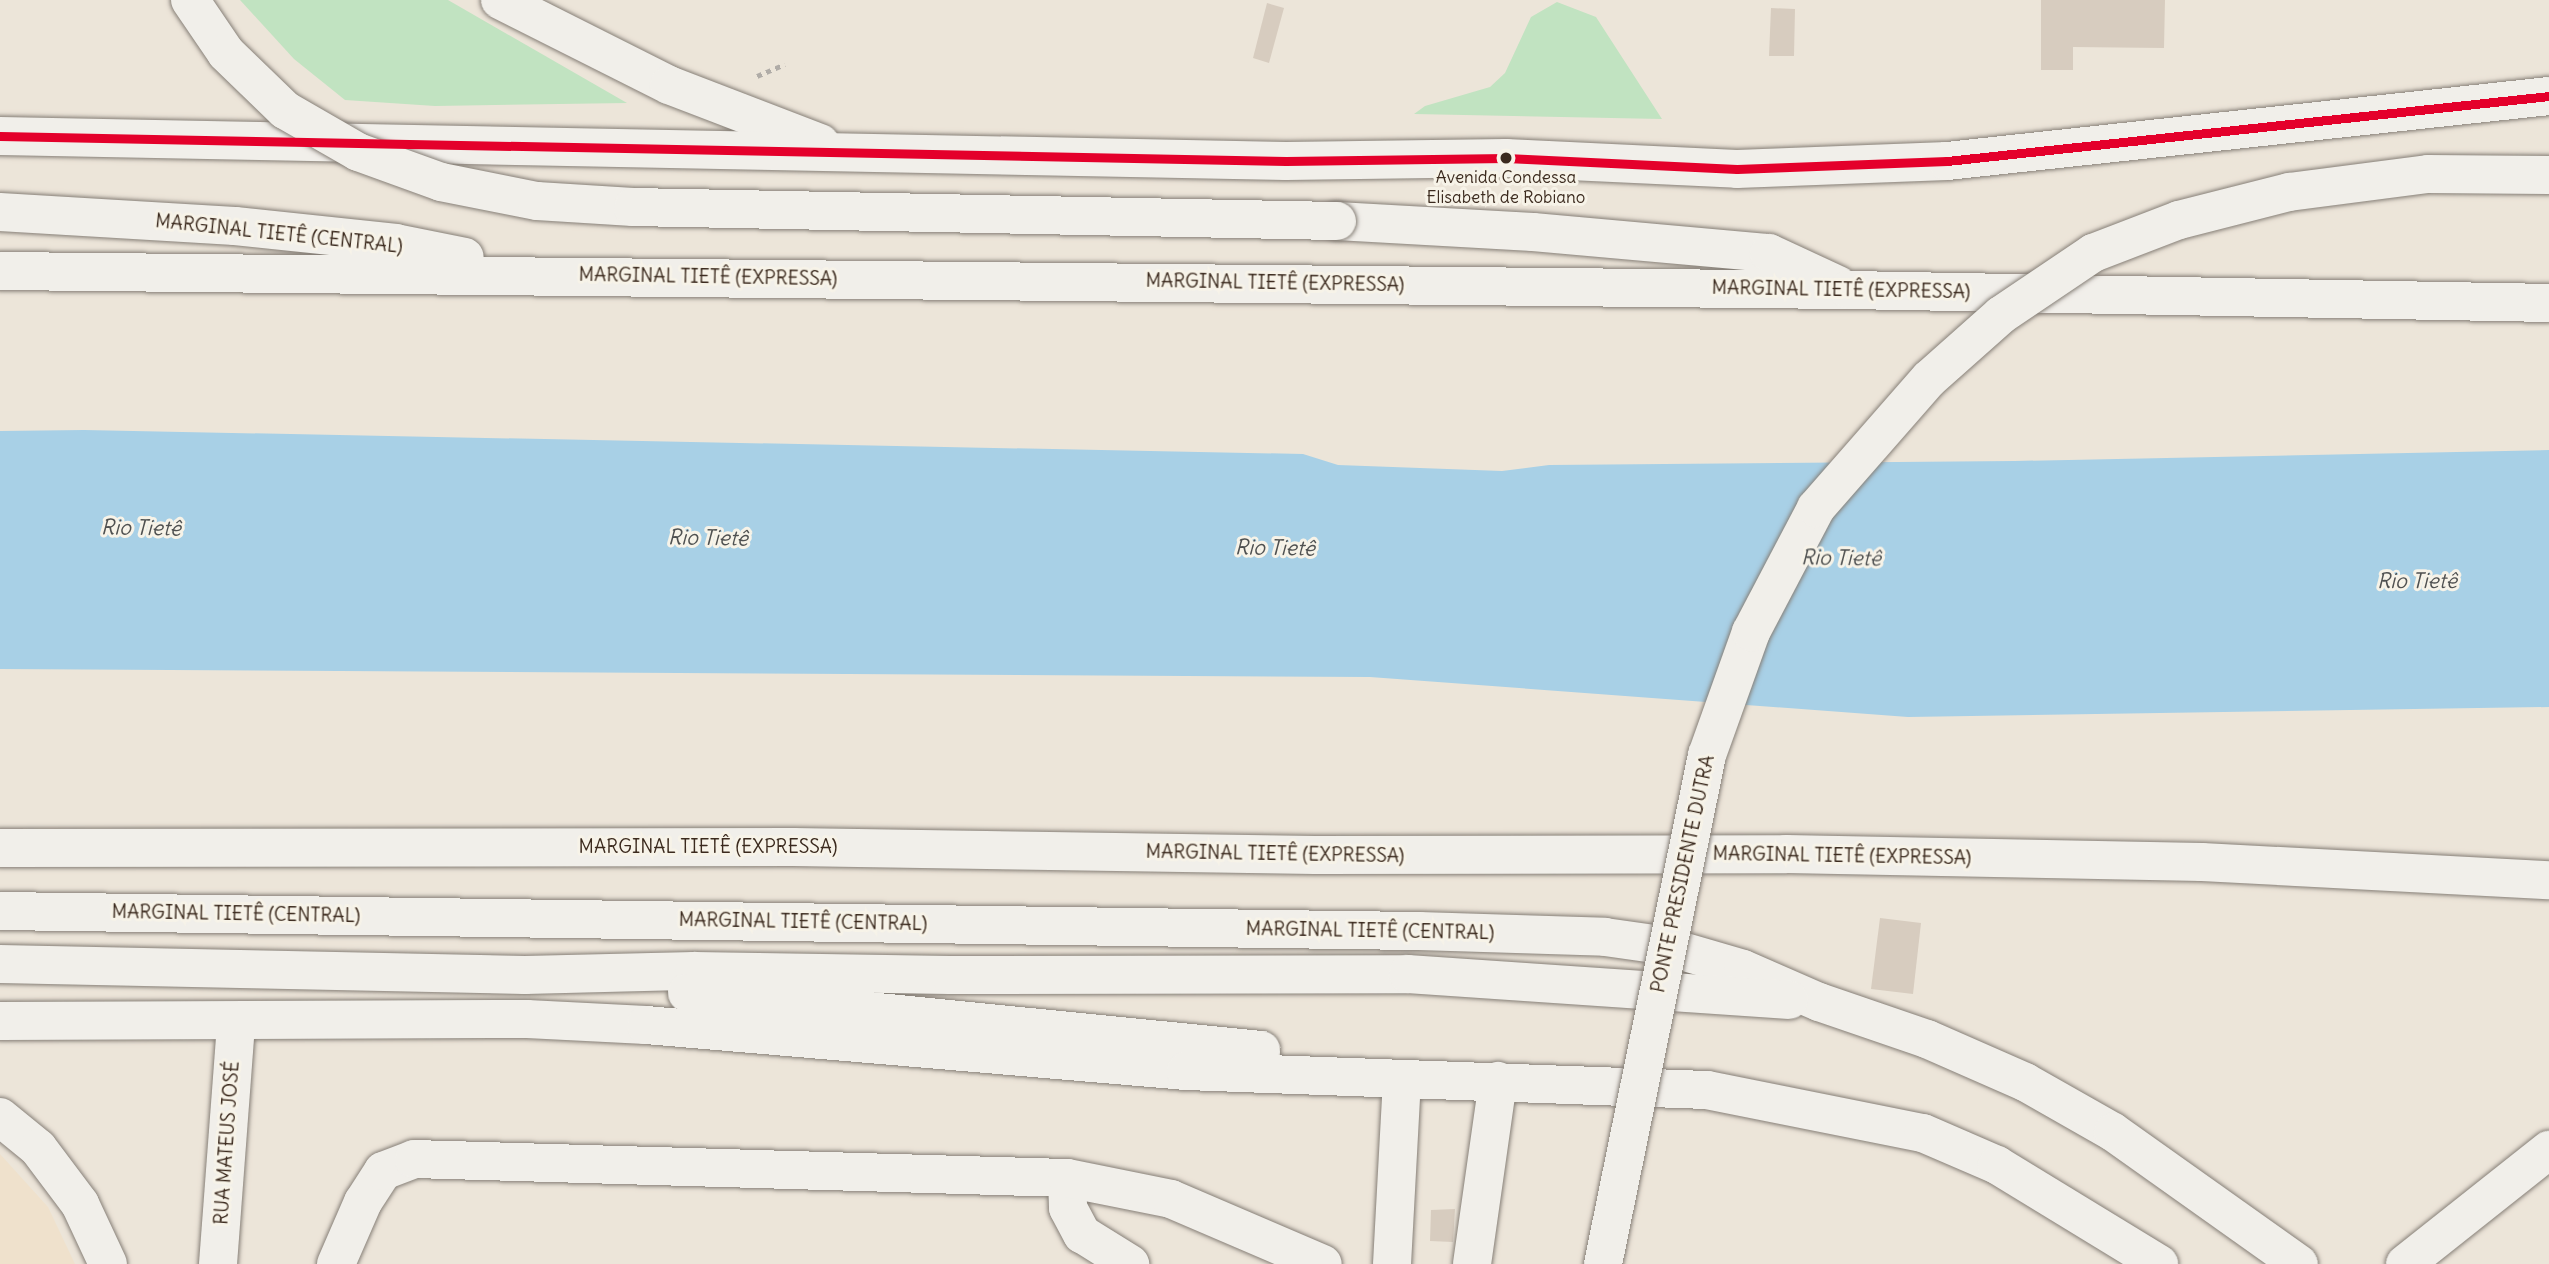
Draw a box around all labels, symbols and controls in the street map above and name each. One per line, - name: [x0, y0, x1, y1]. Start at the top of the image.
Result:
- marker: Avenida Condessa Elisabeth de Robiano: [1499, 151, 1513, 165]
- place label: Avenida Condessa Elisabeth de Robiano: [1427, 168, 1585, 208]
- street label: MARGINAL TIETÊ (CENTRAL): [154, 210, 404, 258]
- street label: MARGINAL TIETÊ (EXPRESSA): [578, 263, 838, 291]
- street label: MARGINAL TIETÊ (EXPRESSA): [1145, 269, 1405, 297]
- street label: MARGINAL TIETÊ (EXPRESSA): [1711, 276, 1971, 304]
- water label: Rio Tietê: [101, 515, 181, 541]
- water label: Rio Tietê: [668, 525, 748, 551]
- water label: Rio Tietê: [1235, 535, 1315, 561]
- water label: Rio Tietê: [1801, 545, 1881, 571]
- water label: Rio Tietê: [2377, 568, 2457, 594]
- street label: PONTE PRESIDENTE DUTRA: [1647, 753, 1719, 995]
- street label: MARGINAL TIETÊ (EXPRESSA): [579, 836, 837, 858]
- street label: MARGINAL TIETÊ (EXPRESSA): [1145, 840, 1405, 868]
- street label: MARGINAL TIETÊ (EXPRESSA): [1712, 842, 1972, 870]
- street label: MARGINAL TIETÊ (CENTRAL): [111, 900, 361, 928]
- street label: MARGINAL TIETÊ (CENTRAL): [678, 908, 928, 936]
- street label: MARGINAL TIETÊ (CENTRAL): [1245, 917, 1495, 945]
- street label: RUA MATEUS JOSÉ: [210, 1060, 244, 1226]

